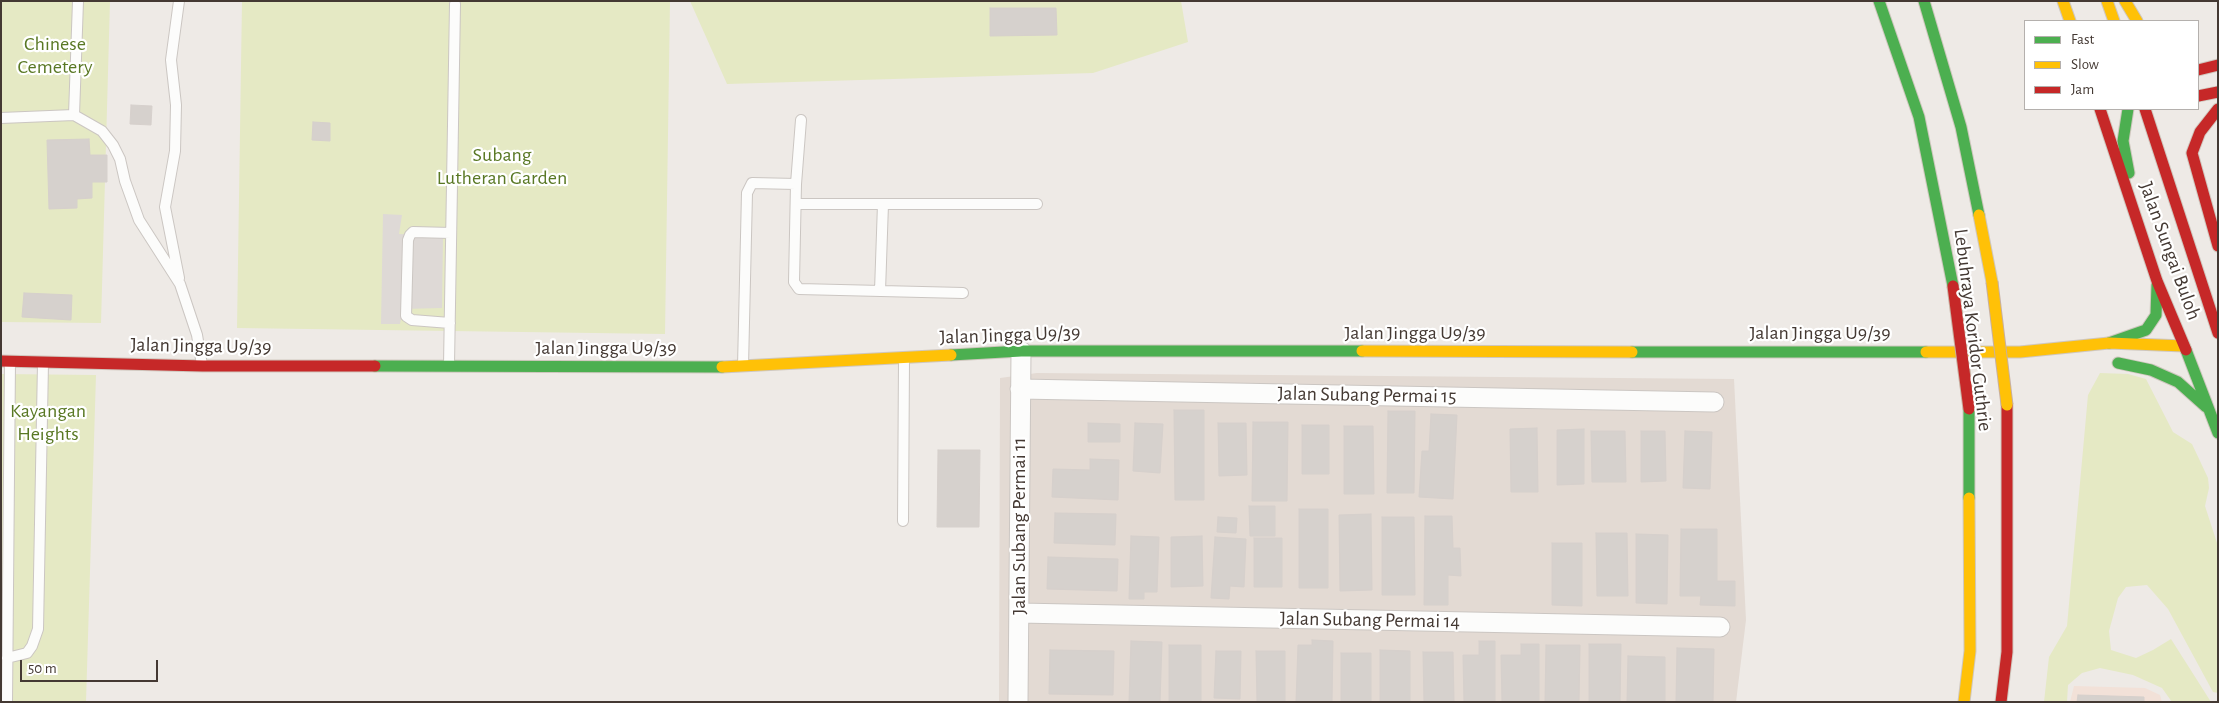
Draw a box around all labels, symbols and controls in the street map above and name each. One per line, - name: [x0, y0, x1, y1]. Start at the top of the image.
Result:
- legend: [2024, 20, 2199, 110]
- park label: Chinese Cemetery: [18, 32, 92, 79]
- text: Fast: [2071, 32, 2094, 47]
- text: Slow: [2071, 57, 2099, 72]
- text: Jam: [2071, 82, 2094, 97]
- park label: Subang Lutheran Garden: [437, 143, 567, 190]
- street label: Jalan Sungai Buloh: [2134, 179, 2206, 323]
- street label: Lebuhraya Koridor Guthrie: [1949, 227, 1997, 433]
- street label: Jalan Jingga U9/39: [939, 321, 1081, 349]
- street label: Jalan Jingga U9/39: [1344, 321, 1486, 345]
- street label: Jalan Jingga U9/39: [1749, 321, 1891, 345]
- street label: Jalan Jingga U9/39: [130, 333, 272, 359]
- street label: Jalan Jingga U9/39: [535, 336, 677, 360]
- street label: Jalan Subang Permai 15: [1277, 381, 1457, 409]
- park label: Kayangan Heights: [10, 399, 86, 446]
- street label: Jalan Subang Permai 11: [1007, 437, 1031, 615]
- street label: Jalan Subang Permai 14: [1280, 606, 1460, 634]
- scale bar: [22, 650, 160, 682]
- text: 50 m: [28, 661, 57, 676]

